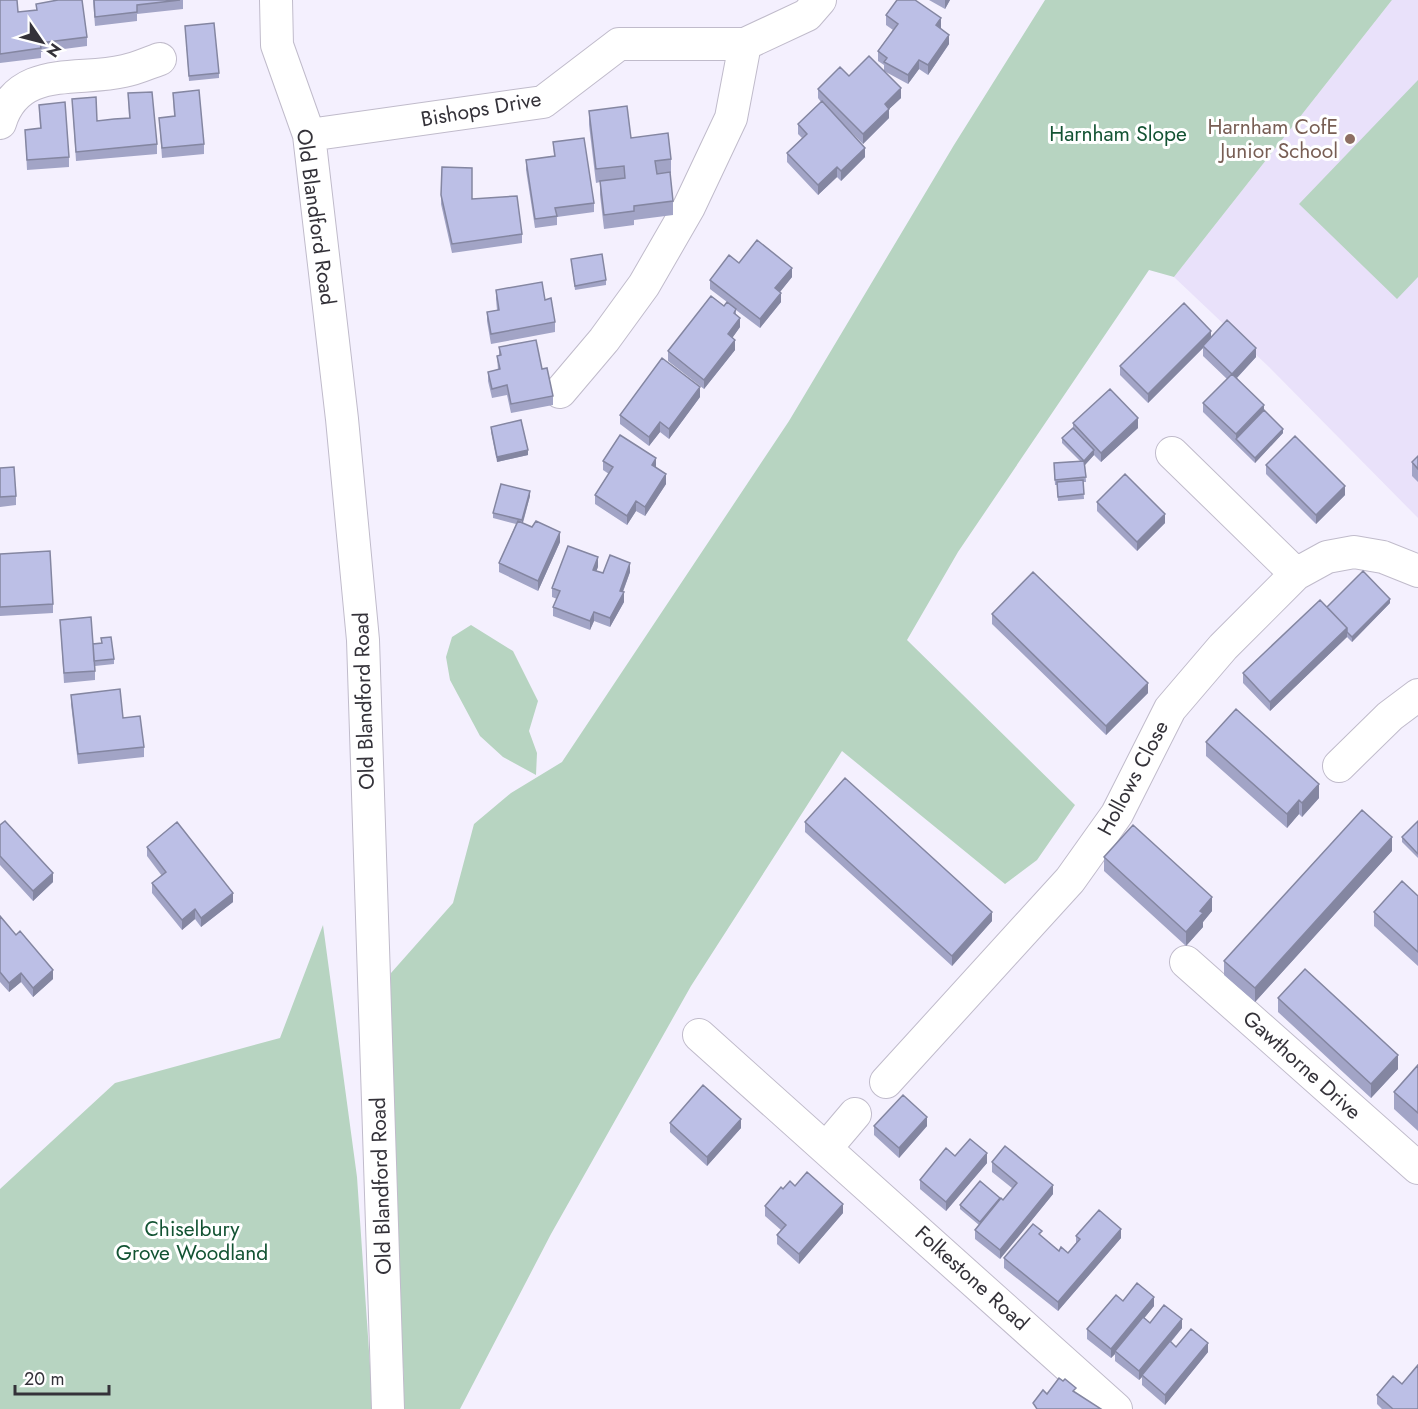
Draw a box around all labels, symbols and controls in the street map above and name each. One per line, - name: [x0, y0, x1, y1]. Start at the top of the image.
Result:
- north arrow: [12, 12, 72, 72]
- text: N: [41, 39, 67, 62]
- street label: Bishops Drive: [419, 84, 544, 134]
- place label: Harnham CofE Junior School: [1207, 112, 1338, 166]
- park label: Harnham Slope: [1049, 119, 1187, 149]
- street label: Old Blandford Road: [289, 127, 343, 307]
- marker: Harnham CofE Junior School: [1343, 132, 1357, 146]
- street label: Old Blandford Road: [346, 612, 382, 790]
- street label: Hollows Close: [1090, 715, 1176, 841]
- street label: Gawthorne Drive: [1236, 1004, 1368, 1126]
- street label: Old Blandford Road: [363, 1097, 399, 1275]
- park label: Chiselbury Grove Woodland: [116, 1214, 268, 1268]
- street label: Folkestone Road: [908, 1219, 1036, 1337]
- scale bar: [15, 1358, 110, 1396]
- text: 20 m: [24, 1366, 64, 1392]

